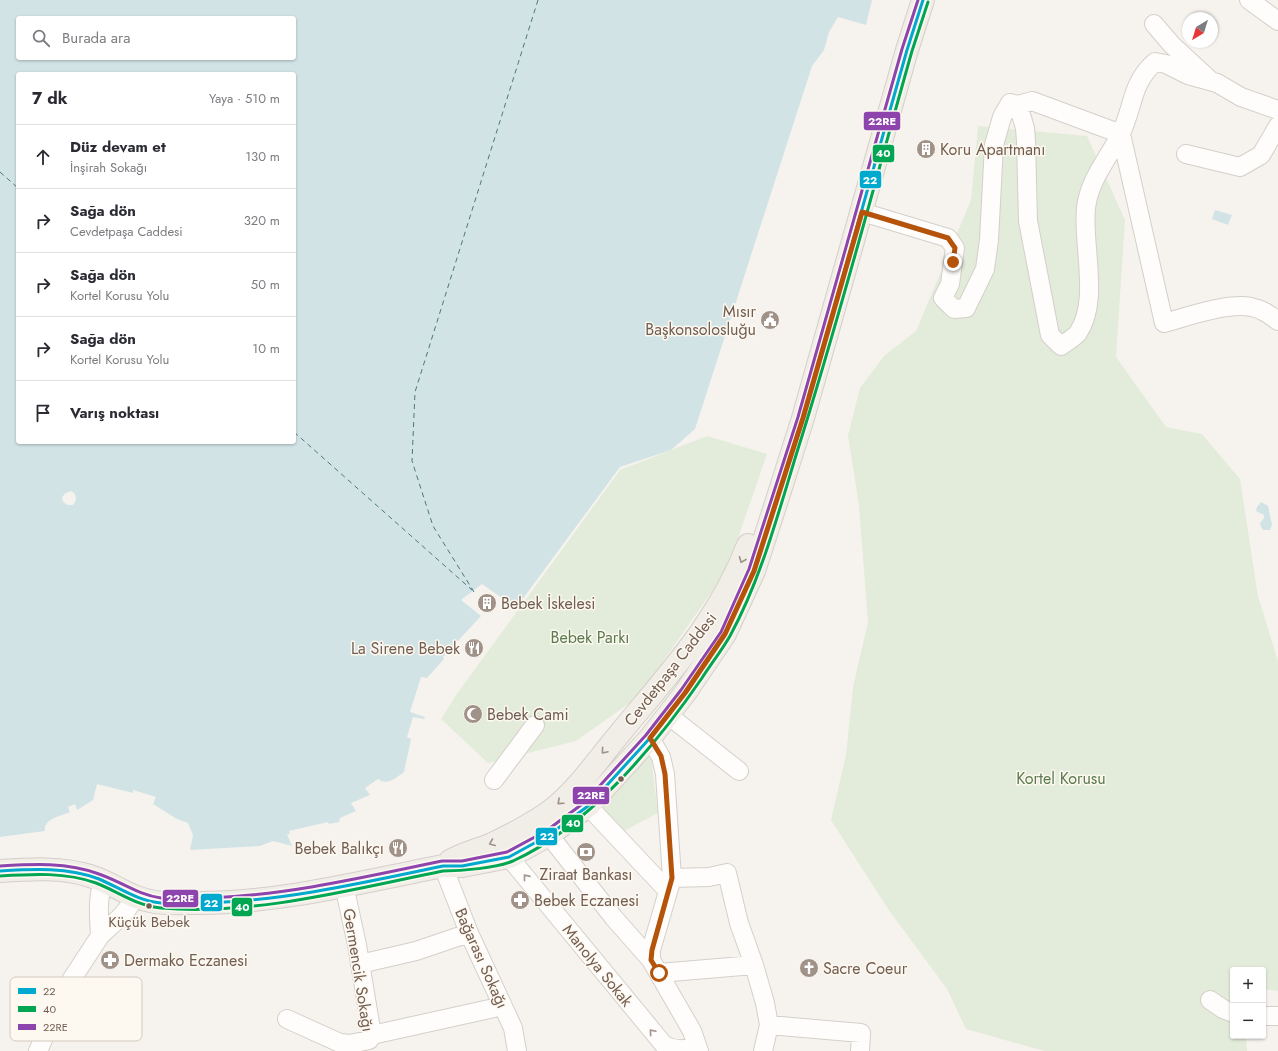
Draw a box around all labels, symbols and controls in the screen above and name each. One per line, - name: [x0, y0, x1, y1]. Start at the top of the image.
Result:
- north arrow: [1182, 12, 1218, 48]
- search box: [16, 16, 296, 60]
- icon: search: [30, 27, 52, 49]
- text: Burada ara: [62, 27, 130, 49]
- text: 7 dk: [32, 86, 68, 110]
- text: Yaya · 510 m: [209, 89, 280, 108]
- line badge: 22RE: [863, 111, 901, 131]
- text: 22RE: [868, 113, 896, 129]
- text: Düz devam et: [70, 136, 166, 158]
- building icon: Koru Apartmanı: [915, 138, 937, 160]
- place label: Koru Apartmanı: [940, 138, 1045, 161]
- line badge: 40: [872, 144, 895, 163]
- text: 40: [876, 145, 890, 161]
- icon: ahead: [32, 146, 54, 168]
- text: 130 m: [245, 147, 280, 166]
- text: İnşirah Sokağı: [70, 158, 147, 177]
- line badge: 22: [859, 170, 882, 189]
- text: 22: [863, 172, 877, 188]
- text: Sağa dön: [70, 200, 136, 222]
- icon: right: [32, 210, 54, 232]
- text: 320 m: [244, 211, 280, 230]
- text: Cevdetpaşa Caddesi: [70, 222, 183, 241]
- route end: [944, 253, 962, 271]
- text: Sağa dön: [70, 264, 136, 286]
- icon: right: [32, 274, 54, 296]
- text: 50 m: [251, 275, 280, 294]
- text: Kortel Korusu Yolu: [70, 286, 169, 305]
- place label: Mısır Başkonsolosluğu: [645, 300, 757, 341]
- public building icon: Mısır Başkonsolosluğu: [759, 309, 781, 331]
- text: Sağa dön: [70, 328, 136, 350]
- icon: right: [32, 338, 54, 360]
- text: 10 m: [252, 339, 280, 358]
- text: Kortel Korusu Yolu: [70, 350, 169, 369]
- icon: arrive: [32, 402, 54, 424]
- text: Varış noktası: [70, 402, 159, 424]
- one-way arrow: [739, 557, 747, 564]
- building icon: Bebek İskelesi: [476, 592, 498, 614]
- place label: Bebek İskelesi: [501, 592, 595, 615]
- street label: Cevdetpaşa Caddesi: [619, 608, 722, 731]
- park label: Bebek Parkı: [550, 626, 630, 649]
- place label: La Sirene Bebek: [351, 637, 461, 660]
- restaurant icon: La Sirene Bebek: [463, 637, 485, 659]
- mosque icon: Bebek Cami: [462, 703, 484, 725]
- place label: Bebek Cami: [487, 703, 569, 726]
- one-way arrow: [602, 747, 609, 754]
- park label: Kortel Korusu: [1016, 767, 1106, 790]
- unlabelled marker: [616, 774, 626, 784]
- line badge: 22RE: [572, 786, 610, 805]
- text: 22RE: [577, 787, 605, 803]
- one-way arrow: [557, 797, 565, 805]
- line badge: 40: [561, 814, 584, 833]
- text: 40: [566, 815, 580, 831]
- line badge: 22: [535, 827, 558, 846]
- text: 22: [540, 828, 554, 844]
- place label: Bebek Balıkçı: [295, 837, 384, 860]
- restaurant icon: Bebek Balıkçı: [387, 837, 409, 859]
- one-way arrow: [489, 839, 496, 847]
- bank icon: Ziraat Bankası: [575, 841, 597, 863]
- place label: Ziraat Bankası: [540, 863, 632, 886]
- one-way arrow: [523, 875, 530, 882]
- line badge: 22RE: [162, 889, 199, 908]
- pharmacy icon: Bebek Eczanesi: [509, 889, 531, 911]
- place label: Bebek Eczanesi: [534, 889, 639, 912]
- text: 22RE: [166, 890, 194, 906]
- line badge: 22: [200, 893, 223, 912]
- text: 22: [204, 895, 218, 911]
- line badge: 40: [231, 897, 253, 917]
- text: 40: [235, 899, 249, 915]
- marker: Küçük Bebek: [144, 901, 154, 911]
- street label: Bağarası Sokağı: [449, 904, 514, 1012]
- street label: Germencik Sokağı: [337, 907, 380, 1033]
- place label: Küçük Bebek: [108, 911, 190, 933]
- street label: Manolya Sokak: [557, 919, 639, 1012]
- pharmacy icon: Dermako Eczanesi: [99, 949, 121, 971]
- place label: Dermako Eczanesi: [124, 949, 248, 972]
- church icon: Sacre Coeur: [798, 957, 820, 979]
- place label: Sacre Coeur: [823, 957, 908, 980]
- route start: [650, 964, 668, 982]
- map controls: [1230, 967, 1266, 1039]
- button: +: [1230, 967, 1266, 1003]
- legend: [10, 977, 142, 1041]
- text: 22: [43, 983, 56, 999]
- text: 40: [43, 1001, 56, 1017]
- button: −: [1230, 1003, 1266, 1039]
- text: 22RE: [43, 1019, 68, 1035]
- one-way arrow: [650, 1029, 657, 1037]

